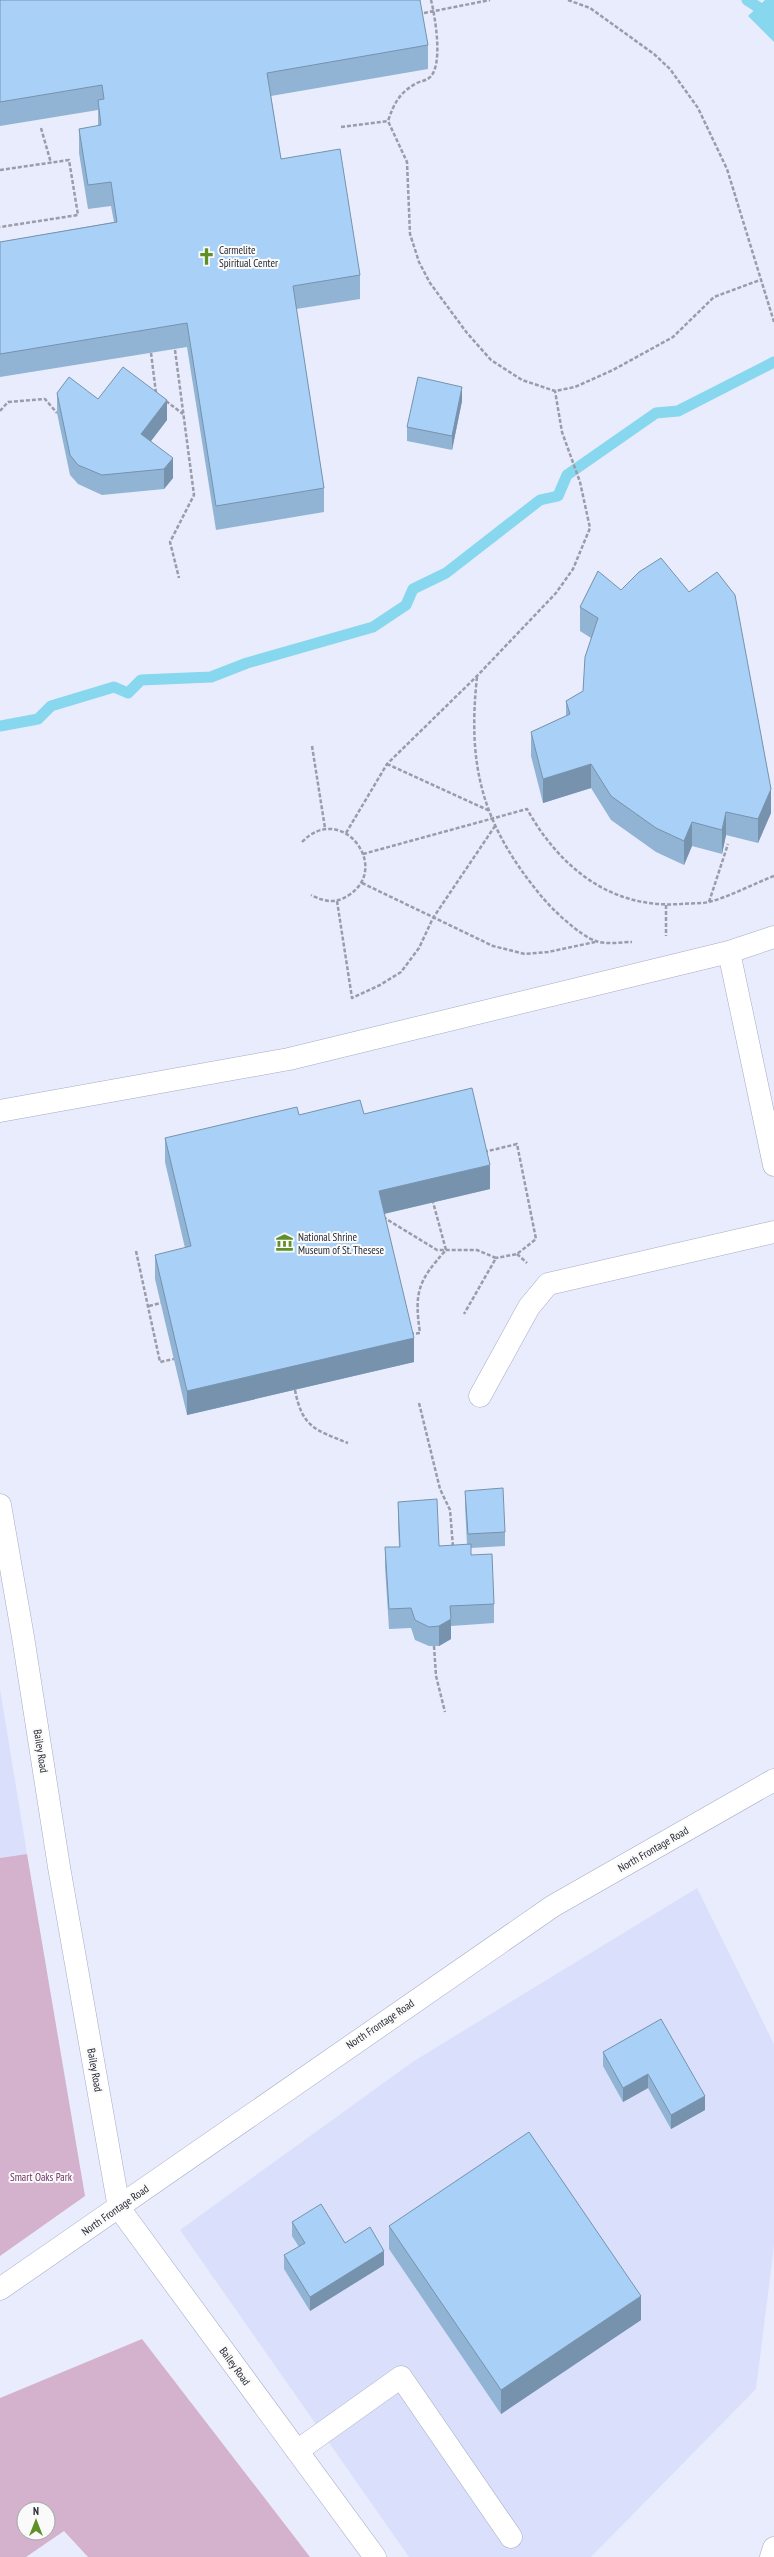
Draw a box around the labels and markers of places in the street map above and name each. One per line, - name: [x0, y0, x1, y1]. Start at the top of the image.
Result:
- place label: Carmelite Spiritual Center: [219, 243, 278, 270]
- church icon: Carmelite Spiritual Center: [196, 246, 216, 266]
- place label: National Shrine Museum of St. Thesese: [298, 1230, 384, 1257]
- museum icon: National Shrine Museum of St. Thesese: [275, 1233, 295, 1253]

